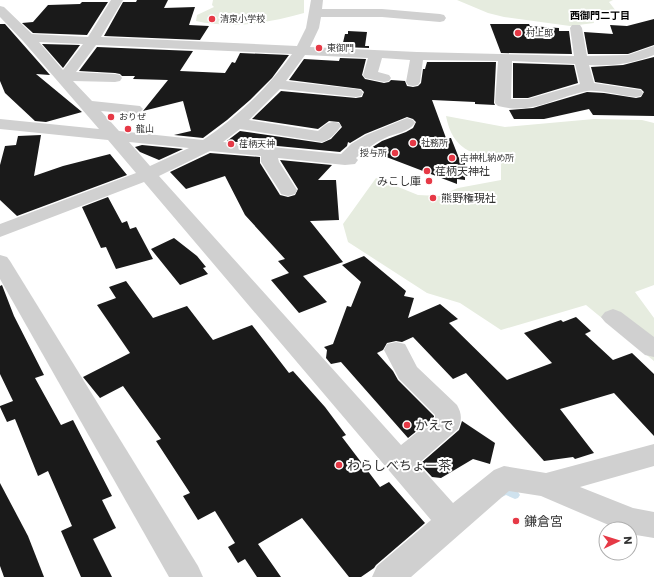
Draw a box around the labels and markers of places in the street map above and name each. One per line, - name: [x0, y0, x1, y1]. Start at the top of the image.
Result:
- place label: 清泉小学校: [220, 13, 265, 25]
- marker: 清泉小学校: [207, 14, 217, 24]
- place label: 村上邸: [526, 27, 553, 39]
- marker: 村上邸: [513, 28, 523, 38]
- place label: 東御門: [327, 42, 354, 54]
- marker: 東御門: [314, 43, 324, 53]
- place label: おりぜ: [119, 111, 146, 123]
- marker: おりぜ: [106, 112, 116, 122]
- place label: 龍山: [136, 123, 154, 135]
- marker: 龍山: [123, 124, 133, 134]
- place label: 社務所: [421, 137, 448, 149]
- place label: 荏柄天神: [239, 138, 275, 150]
- marker: 社務所: [408, 138, 418, 148]
- marker: 荏柄天神: [226, 139, 236, 149]
- place label: 授与所: [360, 147, 387, 159]
- marker: 授与所: [390, 148, 400, 158]
- place label: 古神札納め所: [460, 152, 514, 164]
- marker: 古神札納め所: [447, 153, 457, 163]
- place label: 荏柄天神社: [435, 163, 490, 179]
- marker: 荏柄天神社: [422, 166, 432, 176]
- place label: みこし庫: [377, 173, 421, 189]
- marker: みこし庫: [424, 176, 434, 186]
- place label: 熊野権現社: [441, 190, 496, 206]
- marker: 熊野権現社: [428, 193, 438, 203]
- place label: かえで: [415, 416, 454, 435]
- marker: かえで: [402, 420, 412, 430]
- place label: わらしべちょー茶: [347, 456, 452, 475]
- marker: わらしべちょー茶: [334, 460, 344, 470]
- place label: 鎌倉宮: [524, 512, 563, 531]
- marker: 鎌倉宮: [511, 516, 521, 526]

